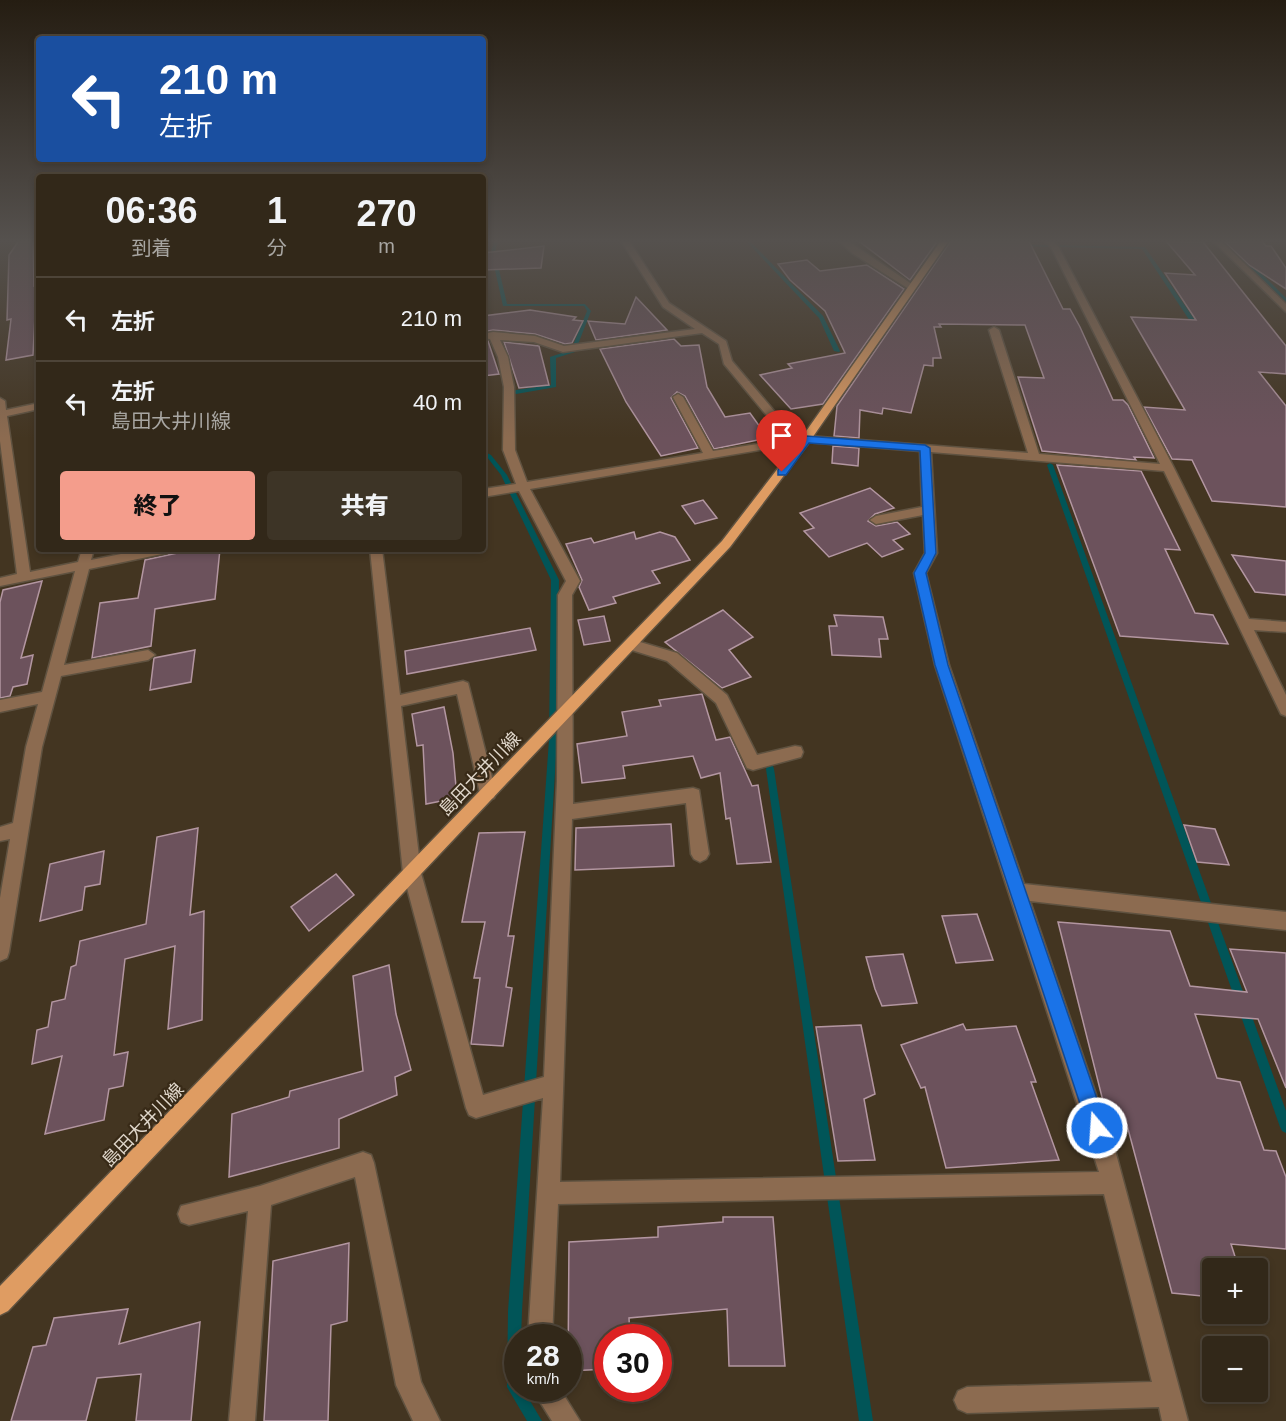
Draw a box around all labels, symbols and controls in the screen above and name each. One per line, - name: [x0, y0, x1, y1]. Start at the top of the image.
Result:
- text: 210 m: [159, 56, 278, 103]
- icon: left: [60, 60, 138, 138]
- text: 左折: [159, 112, 213, 142]
- text: 06:36: [105, 190, 198, 231]
- text: 1: [267, 190, 287, 231]
- text: 270: [356, 193, 417, 234]
- text: m: [378, 235, 395, 257]
- text: 到着: [131, 237, 171, 259]
- text: 分: [267, 237, 287, 259]
- icon: left: [60, 303, 93, 336]
- text: 210 m: [401, 306, 462, 331]
- text: 左折: [111, 309, 155, 334]
- text: 左折: [111, 379, 155, 404]
- icon: left: [60, 387, 93, 420]
- text: 40 m: [413, 390, 462, 415]
- text: 島田大井川線: [111, 410, 231, 432]
- pin: [756, 410, 807, 472]
- icon: arrive: [765, 419, 798, 452]
- button: 終了: [60, 471, 255, 540]
- button: 共有: [267, 471, 462, 540]
- street label: 島田大井川線: [435, 728, 525, 820]
- street label: 島田大井川線: [98, 1079, 188, 1171]
- position arrow: [1065, 1096, 1129, 1160]
- map controls: [1202, 1258, 1268, 1402]
- button: +: [1202, 1258, 1268, 1324]
- speed limit sign: 30: [594, 1324, 672, 1402]
- button: −: [1202, 1336, 1268, 1402]
- text: 28: [526, 1339, 560, 1372]
- text: km/h: [527, 1370, 559, 1387]

